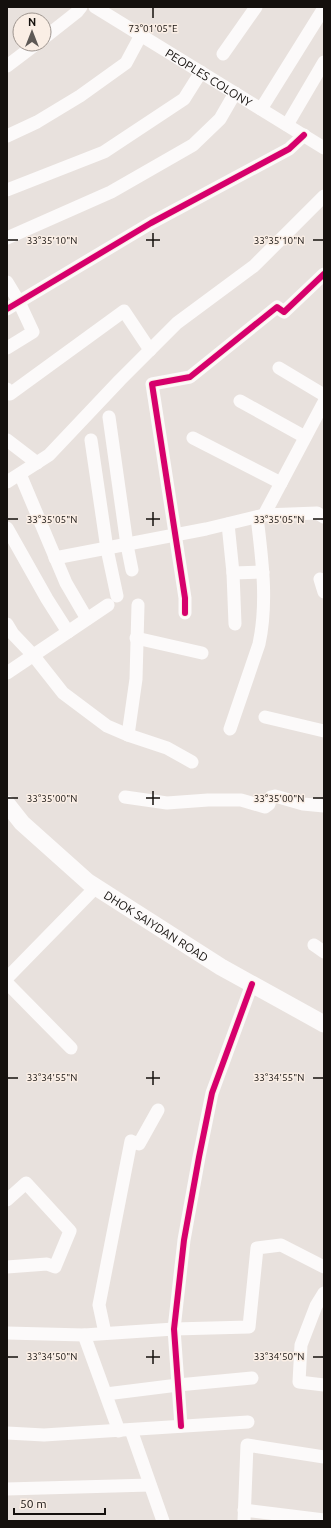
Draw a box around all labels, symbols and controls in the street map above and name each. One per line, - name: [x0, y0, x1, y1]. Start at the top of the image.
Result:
- north arrow: [12, 12, 52, 52]
- text: N: [28, 16, 36, 28]
- text: 73°01'05"E: [128, 23, 178, 34]
- street label: PEOPLES COLONY: [163, 46, 255, 109]
- text: 33°35'10"N: [27, 235, 77, 246]
- text: 33°35'10"N: [254, 235, 304, 246]
- text: 33°35'05"N: [27, 514, 77, 525]
- text: 33°35'05"N: [254, 514, 304, 525]
- text: 33°35'00"N: [27, 793, 77, 804]
- text: 33°35'00"N: [254, 793, 304, 804]
- street label: DHOK SAIYDAN ROAD: [102, 888, 211, 964]
- text: 33°34'55"N: [27, 1072, 77, 1083]
- text: 33°34'55"N: [254, 1072, 304, 1083]
- text: 33°34'50"N: [27, 1351, 77, 1362]
- text: 33°34'50"N: [254, 1351, 304, 1362]
- scale bar: [14, 1490, 105, 1516]
- text: 50 m: [20, 1497, 47, 1510]

